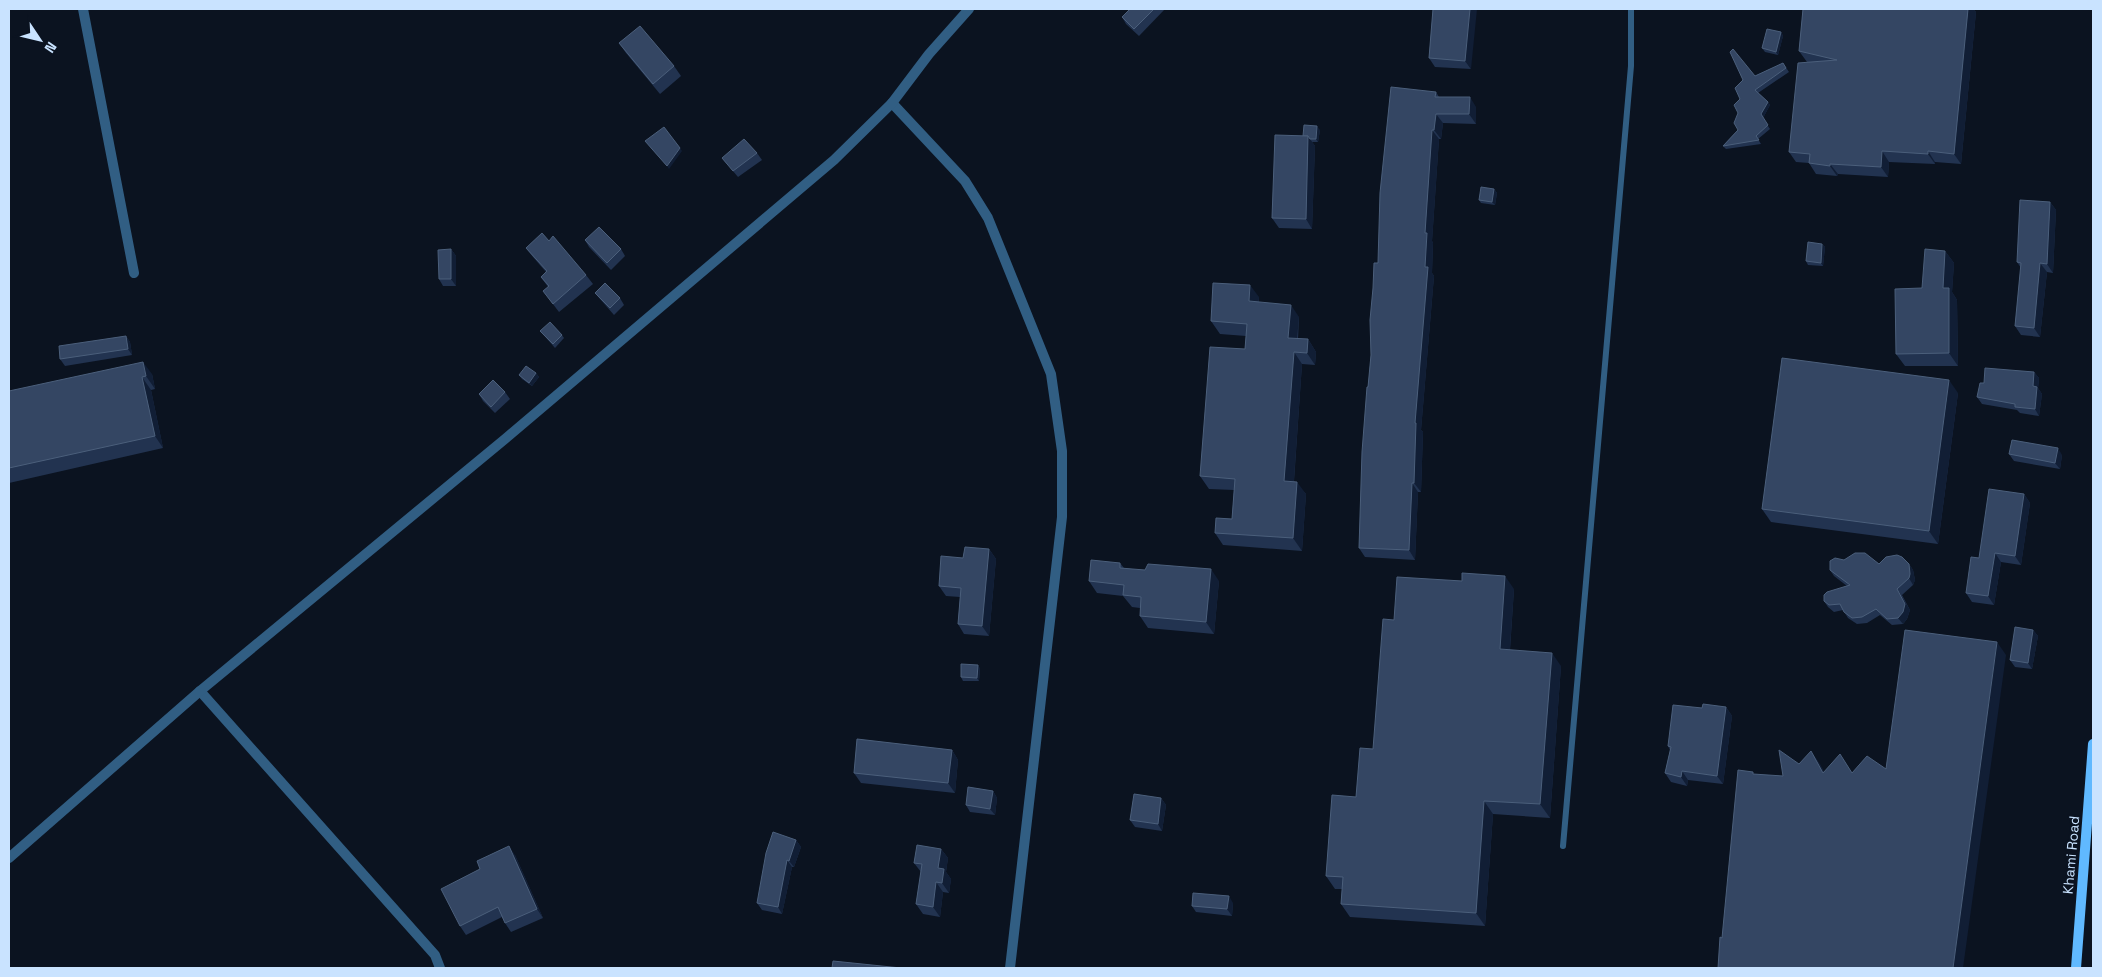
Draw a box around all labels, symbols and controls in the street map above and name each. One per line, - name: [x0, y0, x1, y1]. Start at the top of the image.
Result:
- north arrow: [15, 15, 65, 65]
- text: N: [41, 38, 61, 56]
- street label: Khami Road: [2059, 815, 2083, 895]

